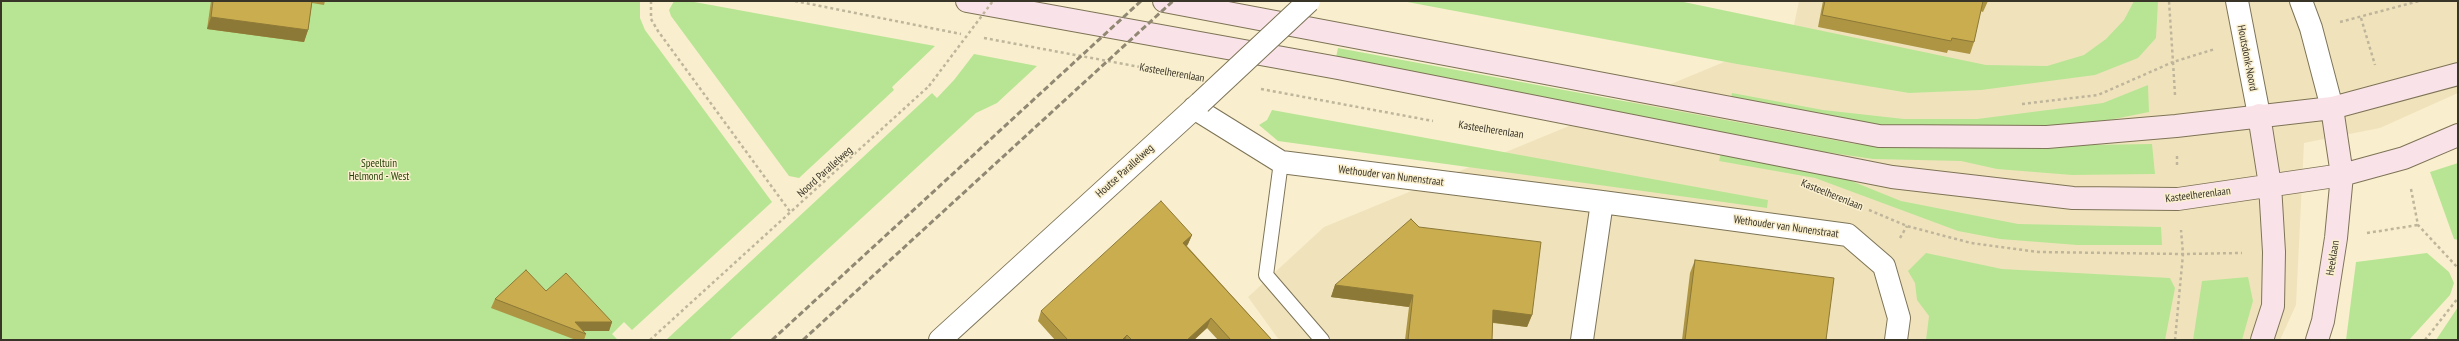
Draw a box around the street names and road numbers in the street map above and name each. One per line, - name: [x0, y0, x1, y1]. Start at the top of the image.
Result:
- street label: Houtsdonk-Noord: [2234, 24, 2260, 92]
- street label: Kasteelherenlaan: [1138, 61, 1206, 85]
- street label: Kasteelherenlaan: [1457, 118, 1525, 142]
- street label: Houtse Parallelweg: [1093, 142, 1157, 200]
- street label: Noord Parallelweg: [795, 144, 855, 200]
- street label: Wethouder van Nunenstraat: [1338, 163, 1444, 189]
- street label: Kasteelherenlaan: [1799, 177, 1865, 213]
- street label: Kasteelherenlaan: [2165, 184, 2231, 206]
- street label: Wethouder van Nunenstraat: [1733, 213, 1839, 241]
- street label: Heeklaan: [2324, 240, 2342, 276]

